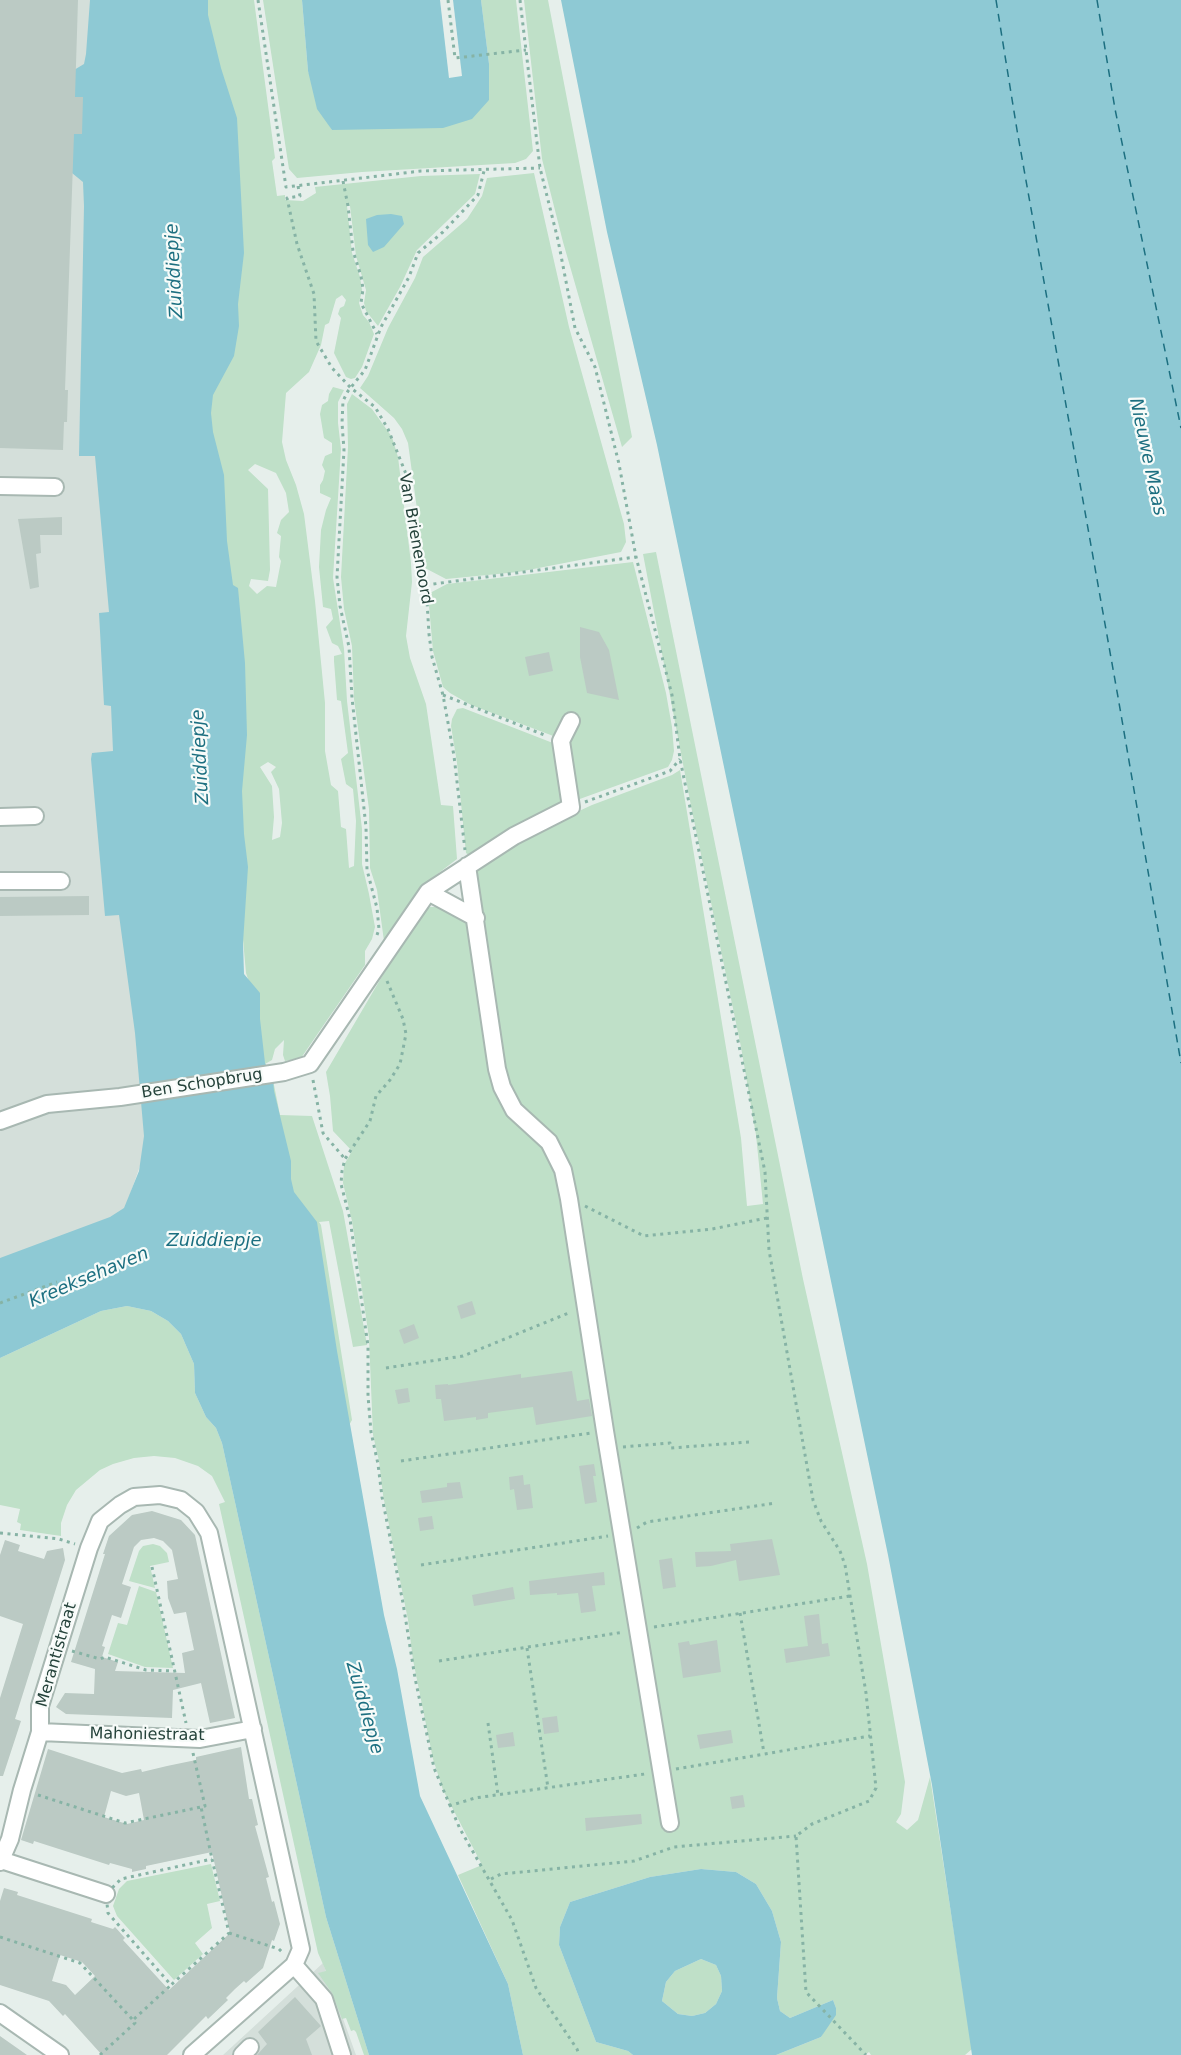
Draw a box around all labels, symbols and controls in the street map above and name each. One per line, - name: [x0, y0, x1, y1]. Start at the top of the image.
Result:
- water label: Zuiddiepje: [162, 223, 188, 319]
- water label: Nieuwe Maas: [1124, 396, 1170, 518]
- street label: Van Brienenoord: [394, 472, 436, 606]
- water label: Zuiddiepje: [188, 709, 214, 805]
- street label: Ben Schopbrug: [140, 1065, 264, 1103]
- water label: Zuiddiepje: [166, 1230, 262, 1252]
- water label: Kreeksehaven: [26, 1243, 152, 1313]
- street label: Merantistraat: [33, 1600, 81, 1710]
- water label: Zuiddiepje: [341, 1659, 387, 1757]
- street label: Mahoniestraat: [89, 1724, 205, 1746]

